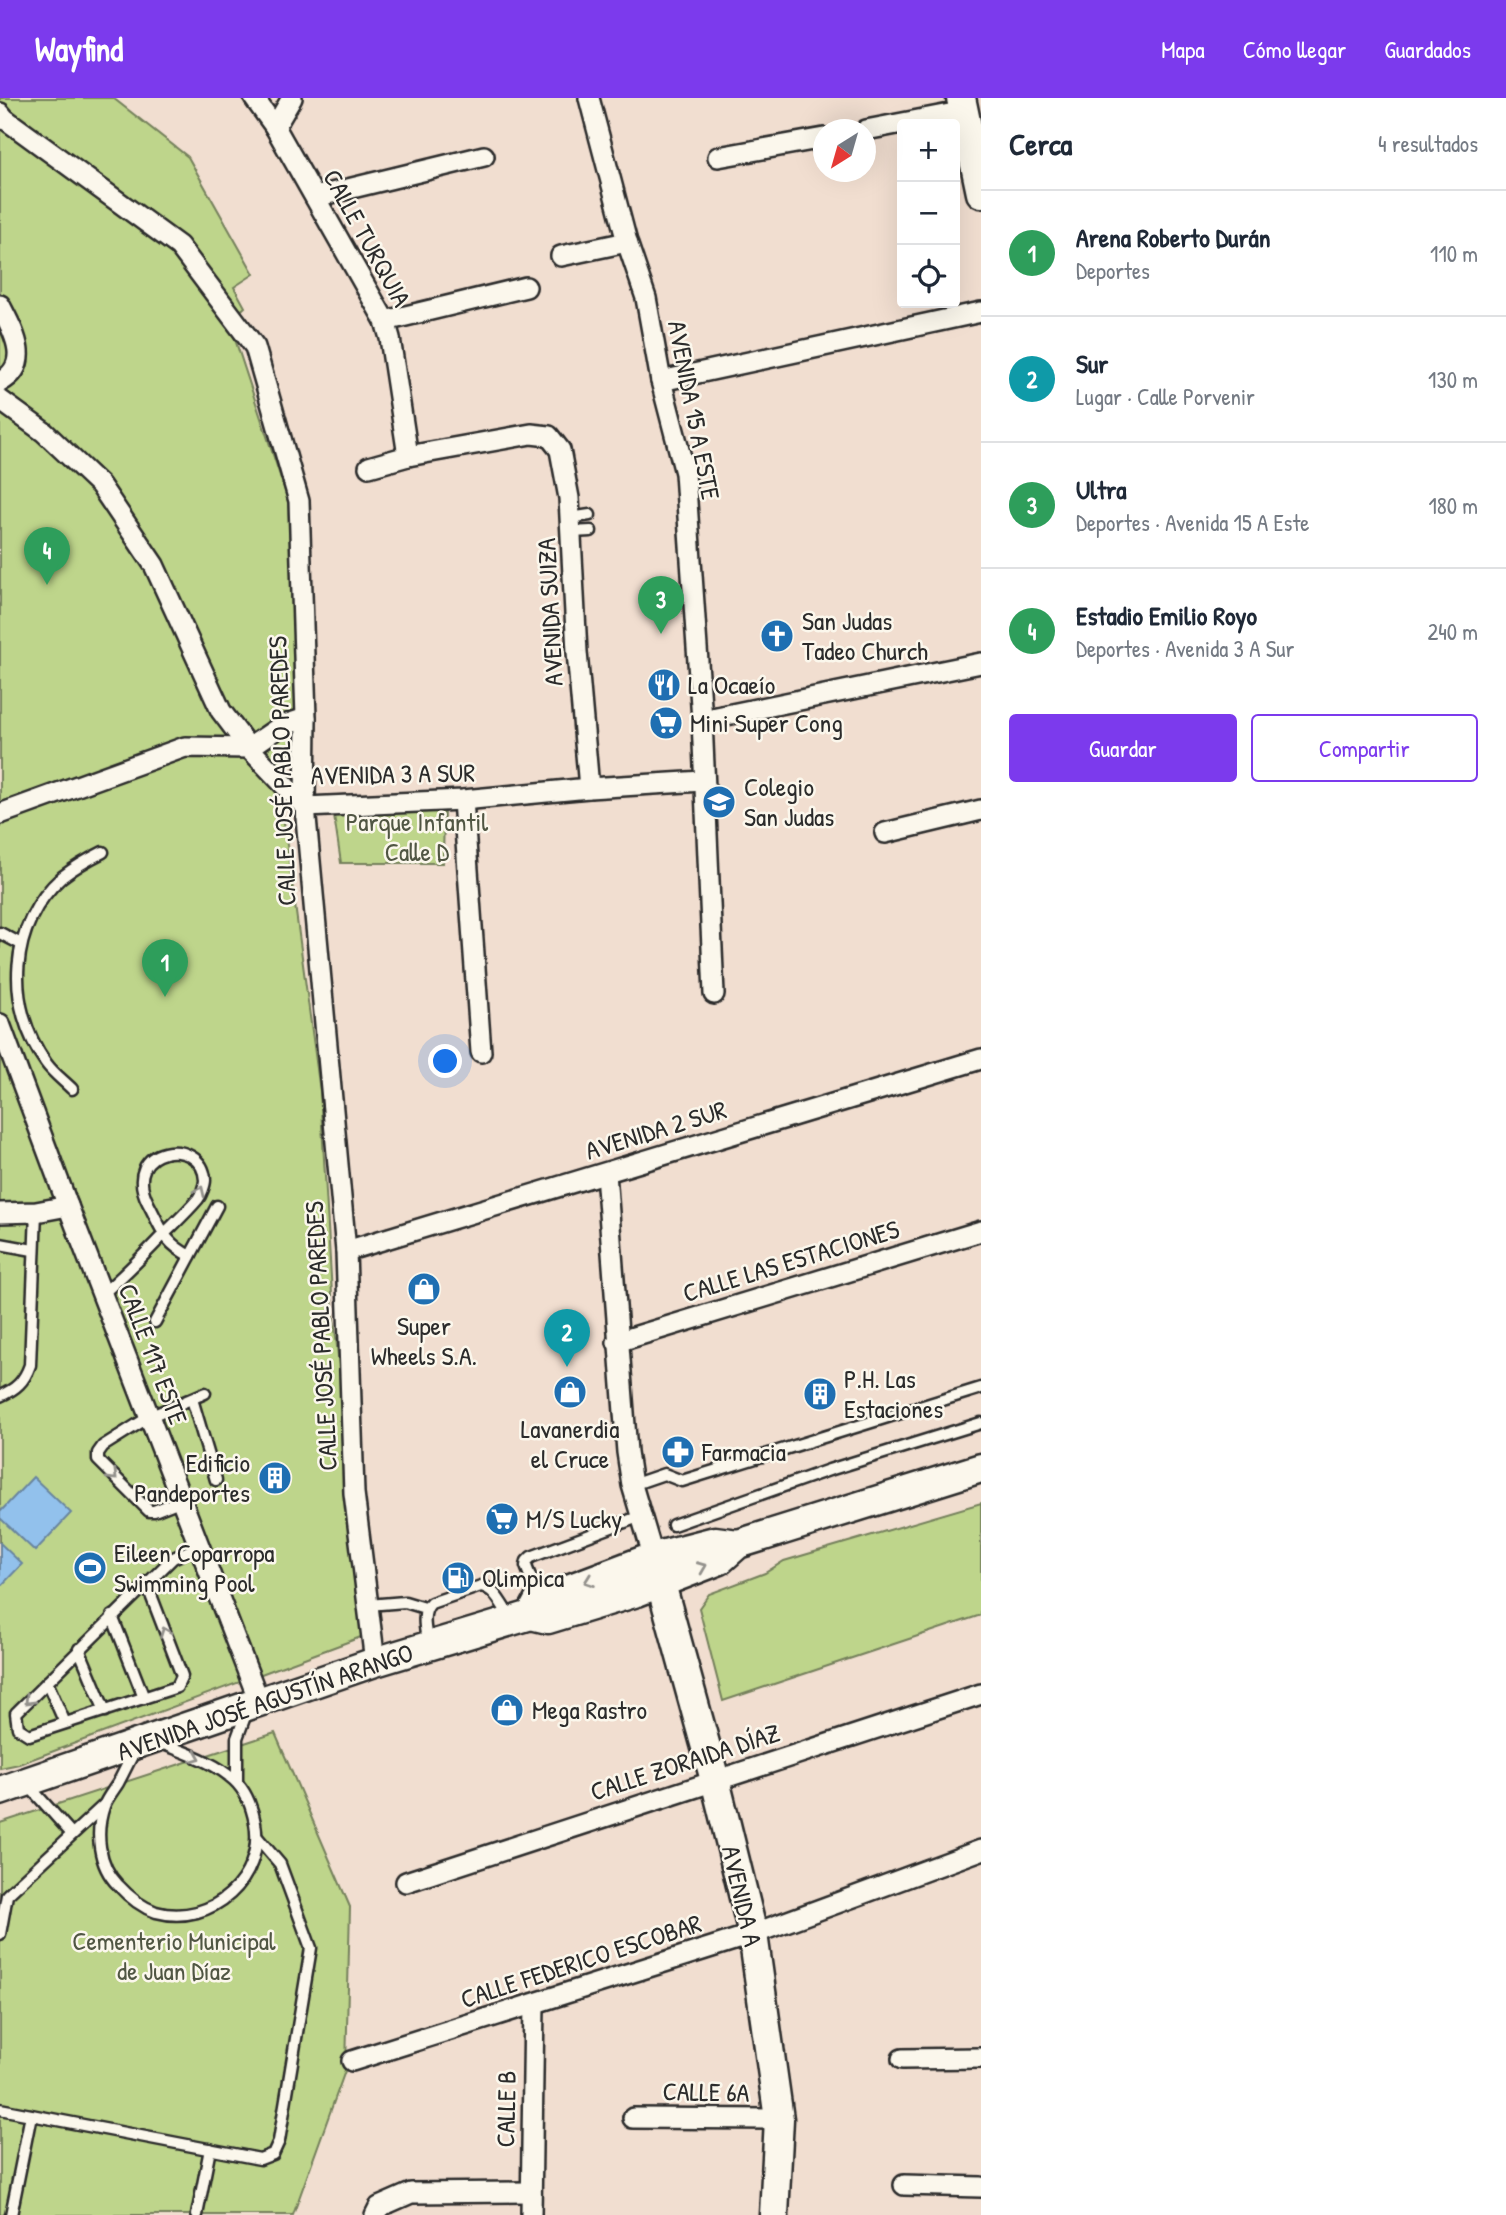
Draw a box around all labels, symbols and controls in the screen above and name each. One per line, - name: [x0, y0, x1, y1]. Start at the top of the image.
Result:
- text: Wayfind: [35, 27, 123, 71]
- text: Mapa: [1161, 33, 1205, 65]
- text: Cómo llegar: [1243, 33, 1346, 65]
- text: Guardados: [1384, 33, 1471, 65]
- north arrow: [813, 119, 876, 182]
- map controls: [897, 119, 960, 308]
- button: +: [897, 119, 960, 182]
- text: Cerca: [1009, 124, 1072, 164]
- text: 4 resultados: [1378, 128, 1478, 159]
- street label: CALLE TURQUIA: [315, 163, 420, 313]
- button: −: [897, 182, 960, 245]
- text: Arena Roberto Durán: [1076, 220, 1270, 255]
- text: 1: [1028, 238, 1036, 269]
- text: 110 m: [1430, 238, 1478, 269]
- button: locate: [897, 245, 960, 308]
- text: Deportes: [1076, 255, 1150, 286]
- street label: AVENIDA 15 A ESTE: [660, 317, 729, 503]
- text: Sur: [1076, 346, 1108, 381]
- text: 2: [1027, 364, 1037, 395]
- text: 130 m: [1428, 364, 1478, 395]
- text: Lugar · Calle Porvenir: [1076, 381, 1255, 412]
- text: Ultra: [1076, 472, 1126, 507]
- text: 3: [1027, 490, 1037, 521]
- text: 180 m: [1428, 490, 1478, 521]
- text: Deportes · Avenida 15 A Este: [1076, 507, 1310, 538]
- pin: 4: [24, 527, 70, 585]
- street label: AVENIDA SUIZA: [528, 537, 571, 687]
- pin: 3: [638, 576, 684, 634]
- text: Estadio Emilio Royo: [1076, 598, 1257, 633]
- place label: San Judas Tadeo Church: [802, 603, 928, 668]
- text: 4: [1028, 616, 1036, 647]
- text: 240 m: [1427, 616, 1478, 647]
- church icon: San Judas Tadeo Church: [758, 617, 796, 655]
- text: Deportes · Avenida 3 A Sur: [1076, 633, 1294, 664]
- street label: CALLE JOSÉ PABLO PAREDES: [259, 635, 304, 907]
- restaurant icon: La Ocaeío: [645, 666, 683, 704]
- place label: La Ocaeío: [688, 667, 775, 702]
- supermarket icon: Mini Super Cong: [647, 704, 685, 742]
- place label: Mini Super Cong: [690, 705, 843, 740]
- button: Guardar: [1009, 714, 1237, 782]
- button: Compartir: [1251, 714, 1478, 782]
- street label: AVENIDA 3 A SUR: [311, 755, 476, 792]
- place label: Colegio San Judas: [744, 769, 834, 834]
- school or university icon: Colegio San Judas: [700, 783, 738, 821]
- park label: Parque Infantil Calle D: [346, 804, 488, 869]
- pin: 1: [142, 939, 188, 997]
- your location: [428, 1044, 462, 1078]
- street label: AVENIDA 2 SUR: [581, 1091, 731, 1168]
- one-way arrow: [192, 1186, 206, 1198]
- street label: CALLE JOSÉ PABLO PAREDES: [296, 1200, 345, 1472]
- street label: CALLE LAS ESTACIONES: [678, 1211, 903, 1310]
- shop icon: Super Wheels S.A.: [405, 1270, 443, 1308]
- street label: CALLE 117 ESTE: [111, 1278, 197, 1430]
- place label: Super Wheels S.A.: [371, 1308, 477, 1373]
- pin: 2: [544, 1309, 590, 1367]
- place label: P.H. Las Estaciones: [844, 1361, 943, 1426]
- shop icon: Lavanerdia el Cruce: [551, 1373, 589, 1411]
- building icon: P.H. Las Estaciones: [801, 1375, 839, 1413]
- place label: Lavanerdia el Cruce: [521, 1411, 619, 1476]
- pharmacy icon: Farmacia: [659, 1433, 697, 1471]
- place label: Farmacia: [701, 1434, 786, 1469]
- place label: Edificio Pandeportes: [134, 1445, 250, 1510]
- building icon: Edificio Pandeportes: [256, 1459, 294, 1497]
- one-way arrow: [105, 1468, 118, 1481]
- supermarket icon: M/S Lucky: [483, 1500, 521, 1538]
- place label: M/S Lucky: [526, 1501, 622, 1536]
- place label: Eileen Coparropa Swimming Pool: [114, 1535, 275, 1600]
- sports icon: Eileen Coparropa Swimming Pool: [71, 1549, 109, 1587]
- fuel station icon: Olimpica: [439, 1559, 477, 1597]
- place label: Olimpica: [482, 1560, 564, 1595]
- one-way arrow: [695, 1562, 707, 1576]
- one-way arrow: [584, 1573, 596, 1587]
- one-way arrow: [160, 1626, 174, 1638]
- street label: AVENIDA JOSÉ AGUSTÍN ARANGO: [112, 1634, 417, 1769]
- shop icon: Mega Rastro: [488, 1691, 526, 1729]
- one-way arrow: [25, 1692, 37, 1704]
- place label: Mega Rastro: [532, 1692, 647, 1727]
- street label: CALLE ZORAIDA DÍAZ: [586, 1714, 784, 1809]
- one-way arrow: [189, 1749, 201, 1763]
- street label: AVENIDA A: [714, 1842, 771, 1950]
- street label: CALLE FEDERICO ESCOBAR: [456, 1905, 706, 2016]
- park label: Cementerio Municipal de Juan Díaz: [72, 1923, 276, 1988]
- street label: CALLE B: [487, 2070, 524, 2148]
- street label: CALLE 6A: [662, 2073, 750, 2110]

